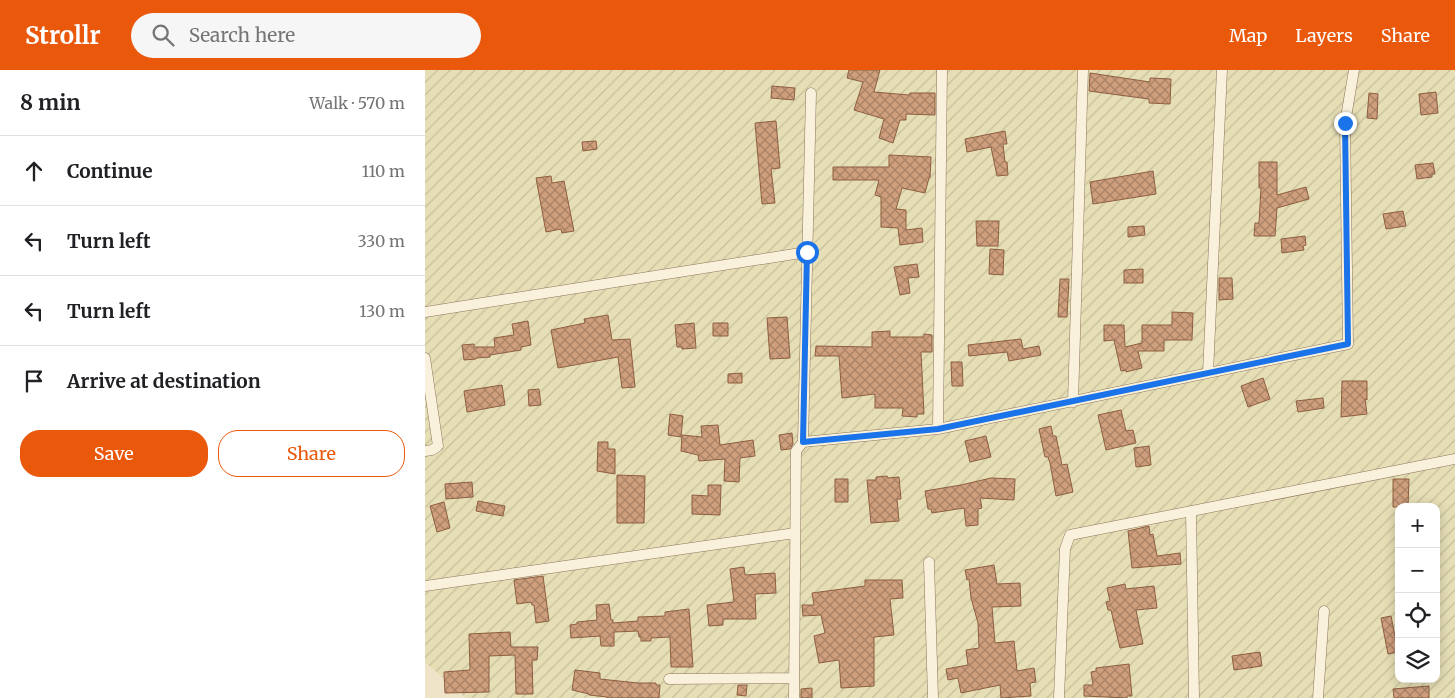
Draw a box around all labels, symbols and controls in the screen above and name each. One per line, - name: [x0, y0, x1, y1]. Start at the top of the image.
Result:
- search box: [131, 13, 481, 58]
- text: Strollr: [25, 20, 101, 51]
- icon: search: [149, 21, 177, 49]
- text: Search here: [189, 23, 295, 47]
- text: Map: [1229, 24, 1267, 47]
- text: Layers: [1295, 24, 1353, 47]
- text: Share: [1381, 24, 1430, 47]
- text: 8 min: [20, 89, 81, 116]
- text: Walk · 570 m: [309, 93, 405, 113]
- route end: [1334, 112, 1357, 135]
- icon: ahead: [20, 157, 48, 185]
- text: Continue: [67, 159, 153, 183]
- text: 110 m: [362, 161, 405, 181]
- icon: left: [20, 227, 48, 255]
- text: Turn left: [67, 229, 151, 253]
- text: 330 m: [358, 231, 405, 251]
- route start: [796, 241, 819, 264]
- icon: left: [20, 297, 48, 325]
- text: Turn left: [67, 299, 151, 323]
- text: 130 m: [359, 301, 405, 321]
- icon: arrive: [20, 367, 48, 395]
- text: Arrive at destination: [67, 369, 261, 393]
- button: Save: [20, 430, 208, 477]
- button: Share: [218, 430, 405, 477]
- map controls: [1395, 503, 1440, 683]
- button: +: [1395, 503, 1440, 548]
- button: −: [1395, 548, 1440, 593]
- button: locate: [1395, 593, 1440, 638]
- button: layers: [1395, 638, 1440, 683]

